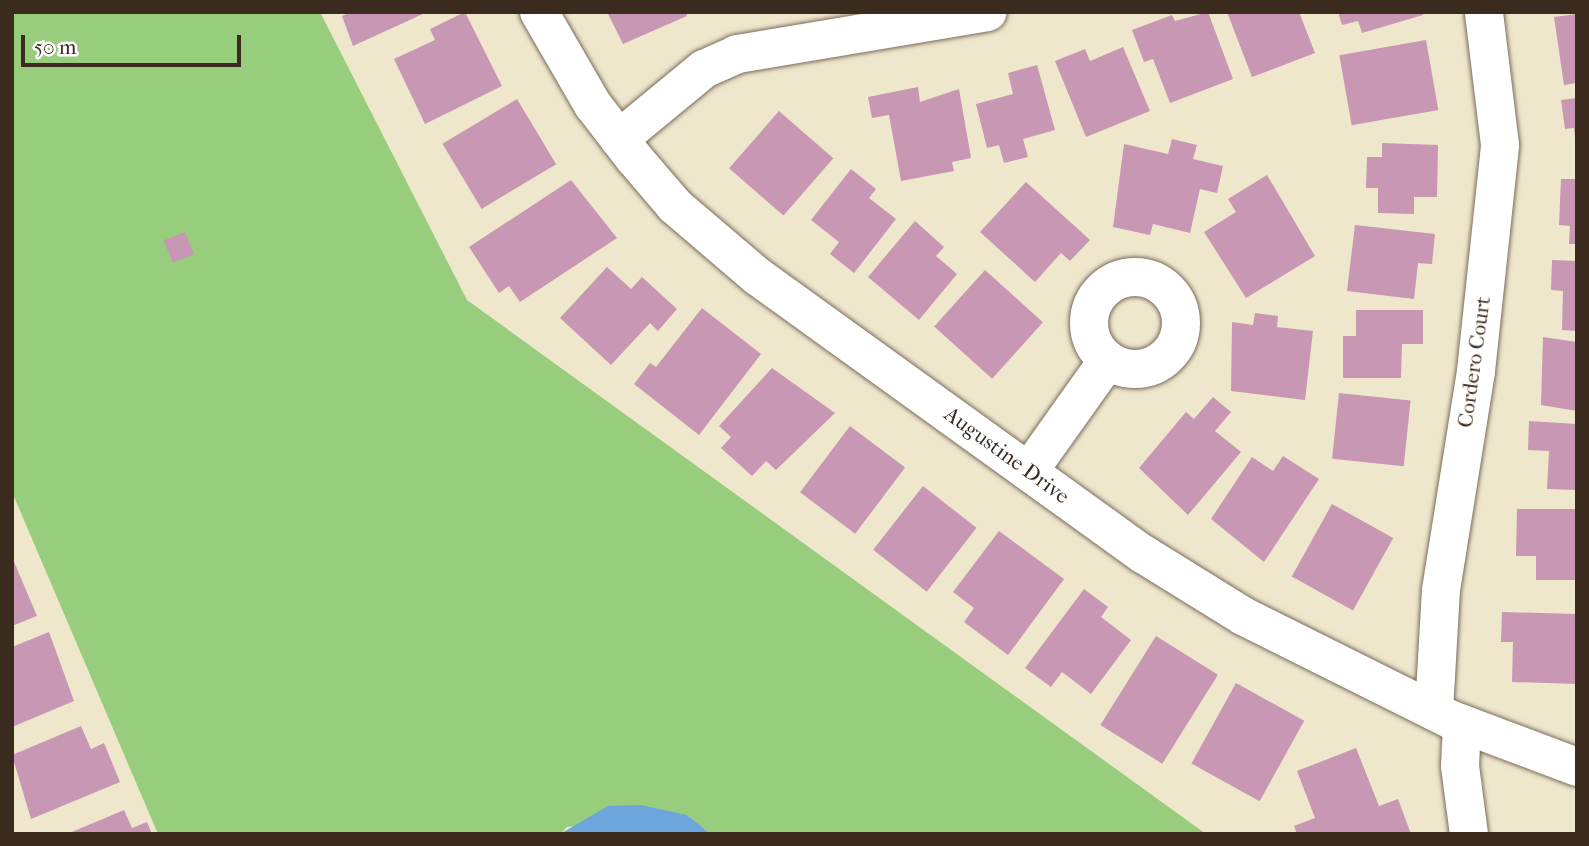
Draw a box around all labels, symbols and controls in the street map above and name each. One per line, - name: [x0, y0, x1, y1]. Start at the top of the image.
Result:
- scale bar: [24, 21, 245, 65]
- text: 50 m: [34, 35, 77, 59]
- street label: Cordero Court: [1452, 295, 1496, 429]
- street label: Augustine Drive: [940, 401, 1074, 509]

